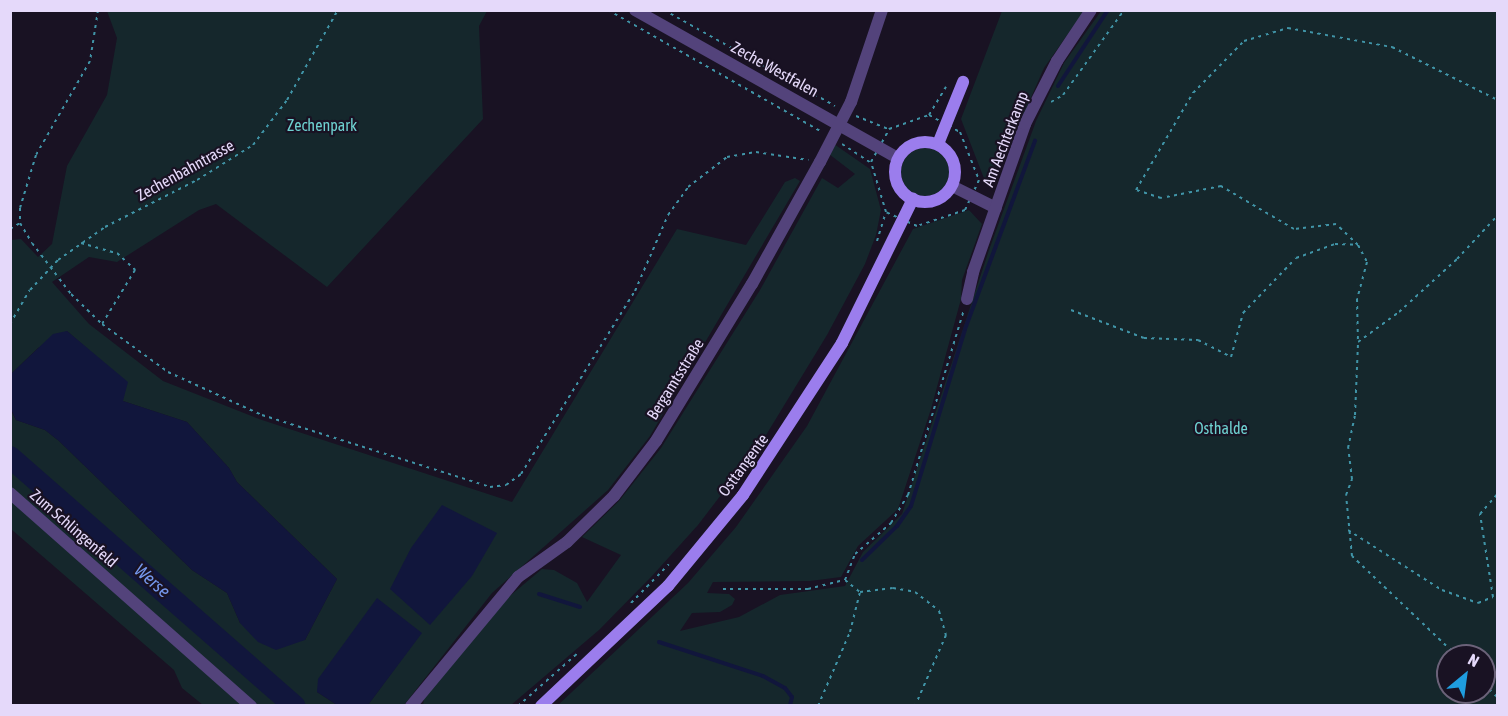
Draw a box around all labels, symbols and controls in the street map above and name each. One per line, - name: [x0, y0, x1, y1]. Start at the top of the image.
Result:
- street label: Zeche Westfalen: [728, 37, 822, 101]
- street label: Am Aechterkamp: [978, 89, 1032, 189]
- park label: Zechenpark: [287, 115, 357, 135]
- street label: Zechenbahntrasse: [133, 135, 237, 205]
- street label: Bergamtsstraße: [643, 335, 707, 423]
- park label: Osthalde: [1194, 418, 1248, 438]
- street label: Osttangente: [714, 430, 772, 500]
- street label: Zum Schlingenfeld: [26, 485, 122, 571]
- water label: Werse: [130, 560, 174, 602]
- north arrow: [1436, 644, 1496, 704]
- text: N: [1465, 650, 1482, 670]

